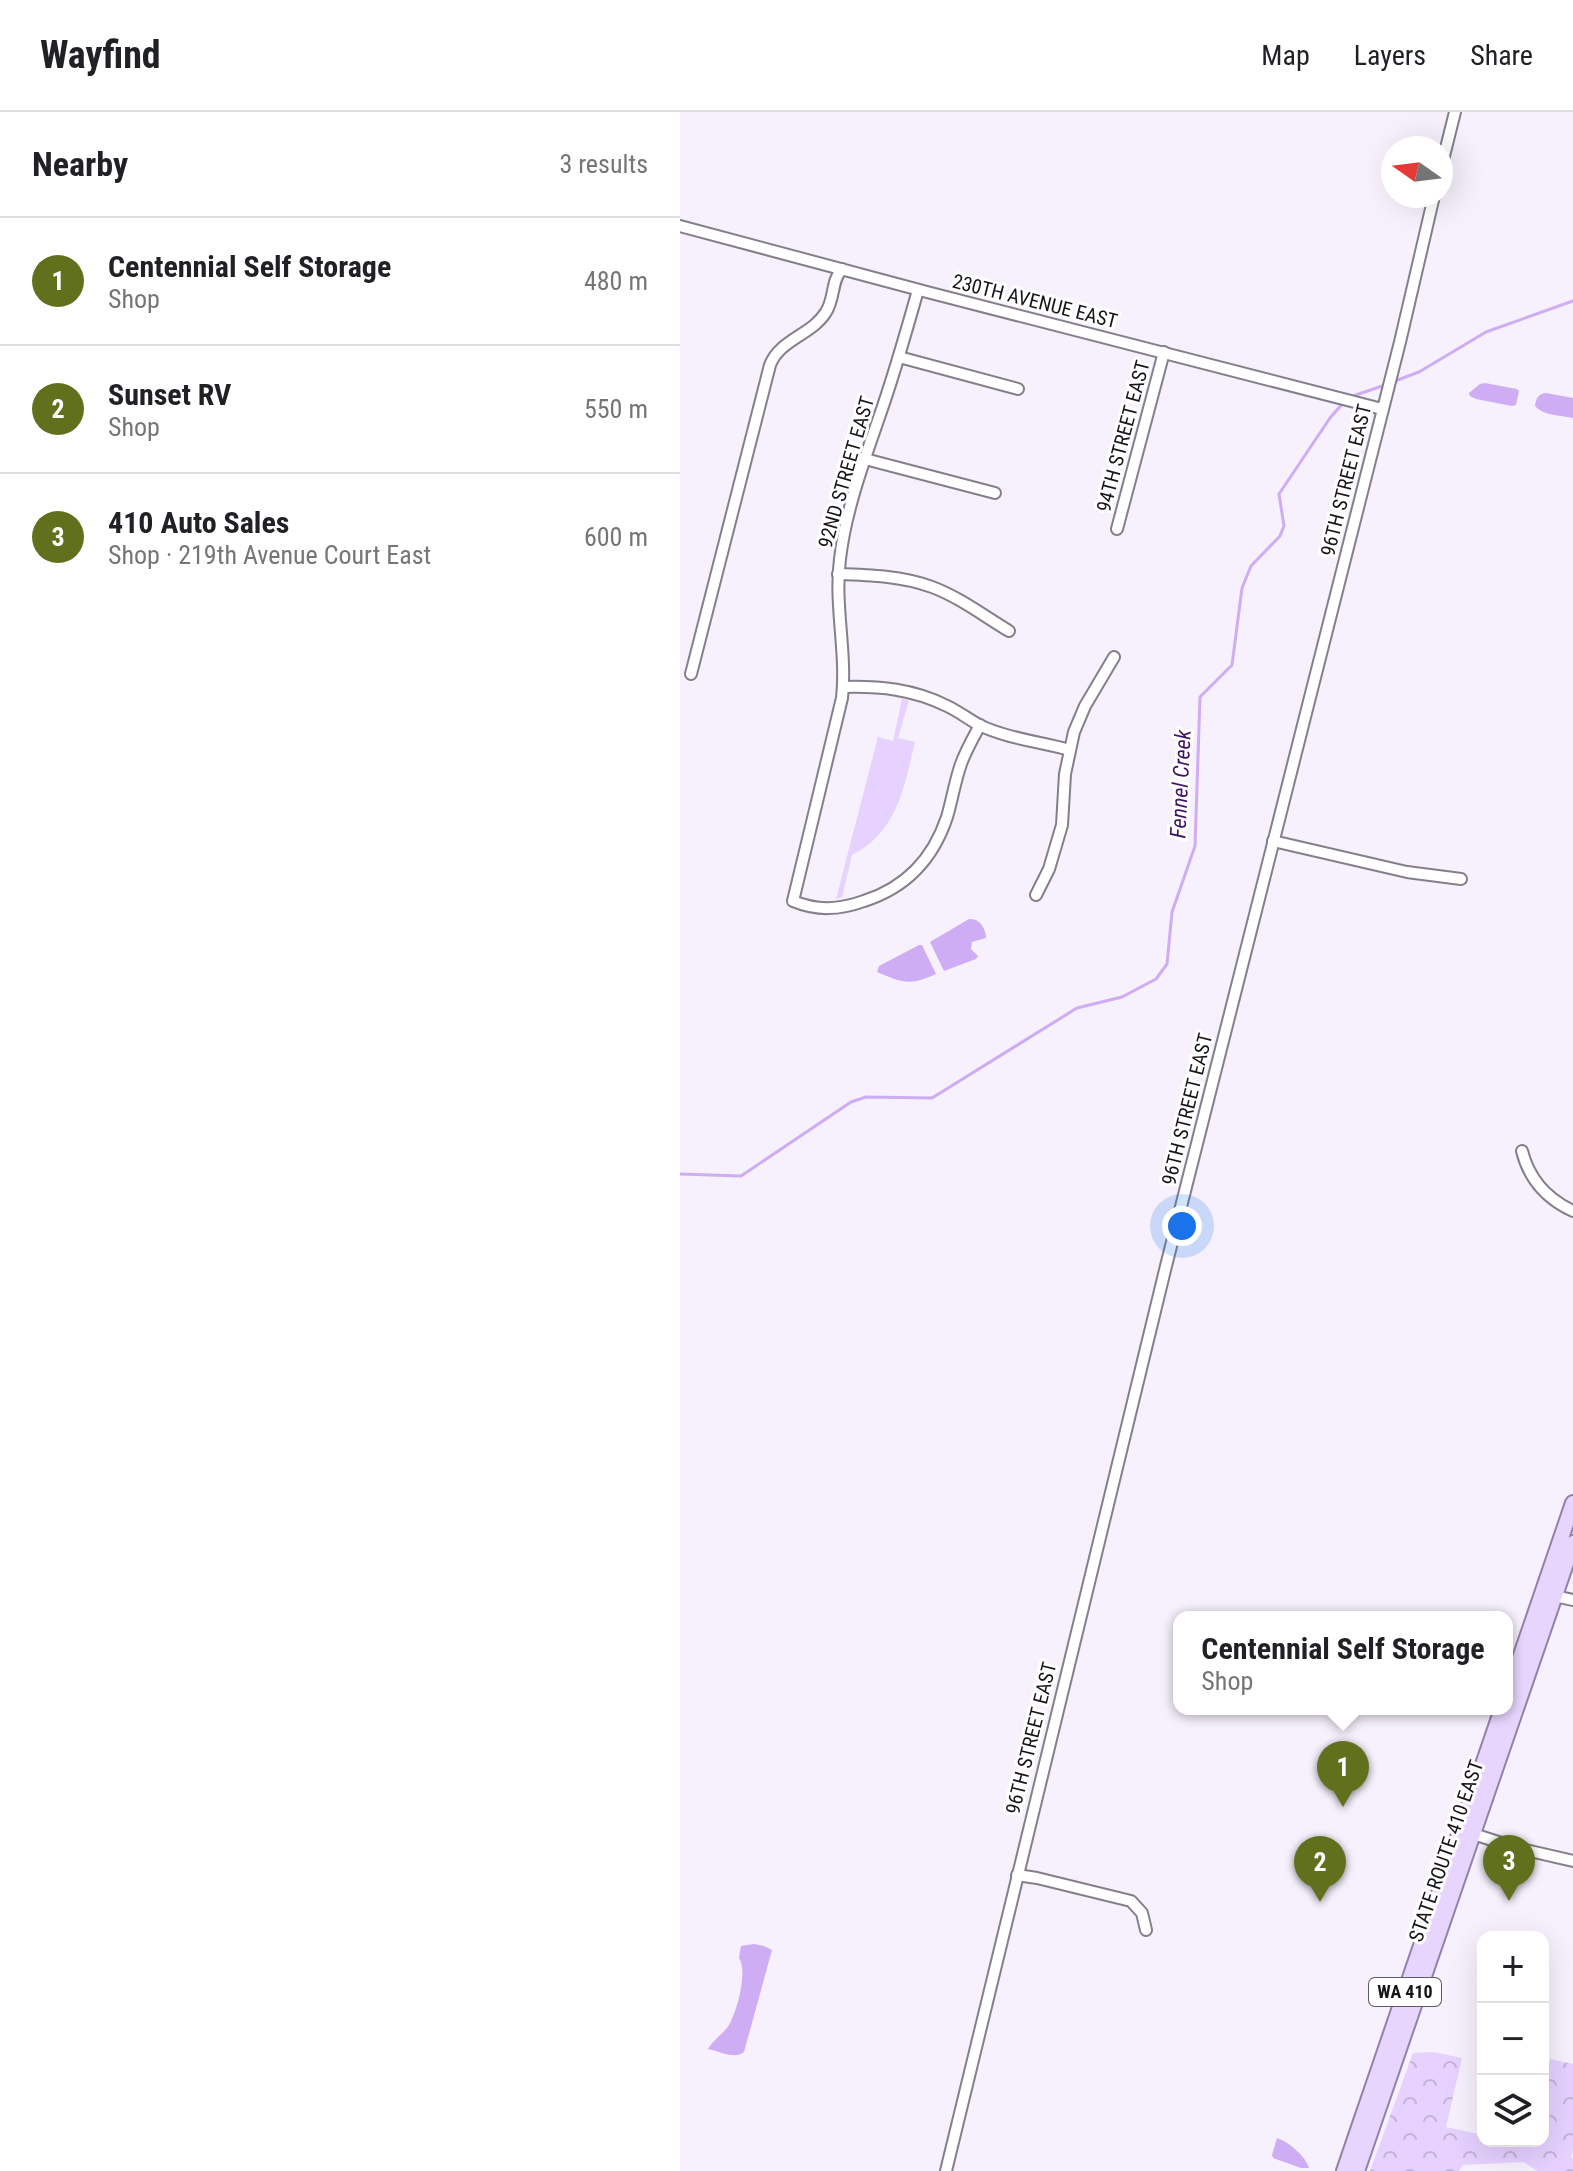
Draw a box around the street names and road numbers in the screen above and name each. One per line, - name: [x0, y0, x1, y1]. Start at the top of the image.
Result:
- street label: 230TH AVENUE EAST: [950, 269, 1120, 333]
- street label: 94TH STREET EAST: [1091, 358, 1155, 514]
- street label: 92ND STREET EAST: [813, 393, 879, 551]
- street label: 96TH STREET EAST: [1316, 402, 1376, 558]
- street label: 96TH STREET EAST: [1157, 1031, 1217, 1187]
- street label: 96TH STREET EAST: [1001, 1660, 1061, 1816]
- street label: STATE ROUTE 410 EAST: [1404, 1757, 1488, 1945]
- road number: WA 410: [1369, 1978, 1441, 2006]

